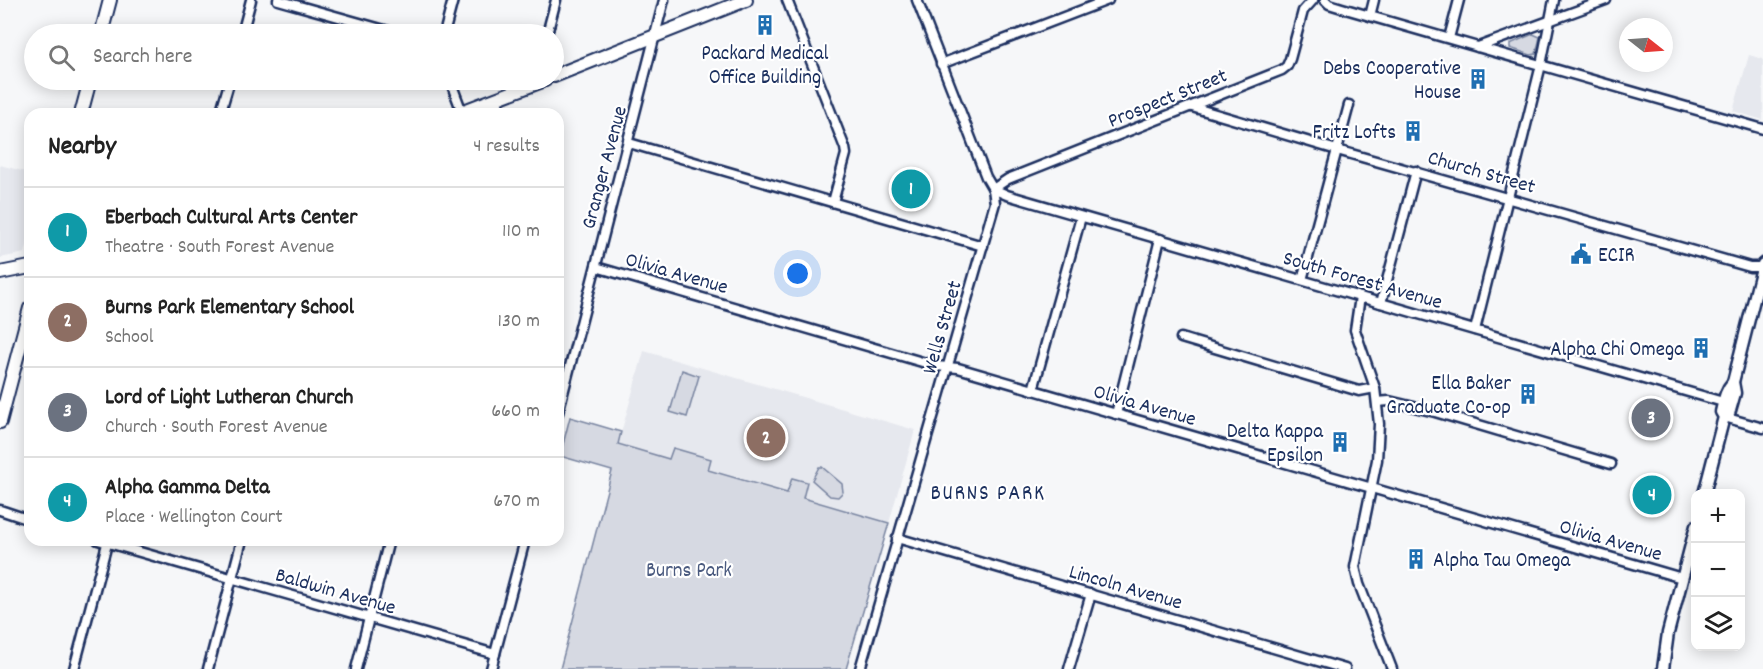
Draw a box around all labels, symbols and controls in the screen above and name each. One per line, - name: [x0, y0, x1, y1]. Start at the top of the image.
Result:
- building icon: Packard Medical Office Building: [753, 13, 777, 37]
- north arrow: [1619, 18, 1673, 72]
- search box: [24, 24, 564, 90]
- place label: Packard Medical Office Building: [701, 40, 829, 94]
- icon: search: [45, 41, 78, 74]
- text: Search here: [93, 42, 192, 73]
- place label: Debs Cooperative House: [1323, 55, 1461, 109]
- street label: Prospect Street: [1104, 62, 1233, 137]
- building icon: Debs Cooperative House: [1466, 67, 1490, 91]
- street label: Granger Avenue: [575, 103, 637, 233]
- place label: Fritz Lofts: [1313, 119, 1396, 149]
- building icon: Fritz Lofts: [1401, 119, 1425, 143]
- text: Nearby: [48, 129, 116, 166]
- text: 4 results: [473, 133, 540, 161]
- street label: Church Street: [1424, 144, 1539, 204]
- pin: 1: [892, 166, 930, 212]
- text: Eberbach Cultural Arts Center: [105, 203, 357, 234]
- text: 1: [65, 218, 70, 246]
- text: 110 m: [502, 218, 540, 246]
- text: Theatre · South Forest Avenue: [105, 234, 334, 262]
- public building icon: ECIR: [1569, 242, 1593, 266]
- place label: ECIR: [1598, 242, 1635, 272]
- street label: South Forest Avenue: [1279, 245, 1445, 319]
- street label: Olivia Avenue: [621, 246, 731, 304]
- your location: [783, 259, 812, 288]
- street label: Wells Street: [916, 277, 972, 378]
- text: Burns Park Elementary School: [105, 293, 354, 324]
- text: 2: [63, 308, 72, 336]
- text: 130 m: [498, 308, 540, 336]
- text: School: [105, 324, 154, 352]
- place label: Alpha Chi Omega: [1550, 336, 1685, 366]
- building icon: Alpha Chi Omega: [1689, 336, 1713, 360]
- place label: Ella Baker Graduate Co-op: [1386, 370, 1511, 424]
- street label: Olivia Avenue: [1089, 378, 1199, 436]
- building icon: Ella Baker Graduate Co-op: [1516, 382, 1540, 406]
- text: Lord of Light Lutheran Church: [105, 383, 353, 414]
- pin: 3: [1632, 396, 1670, 440]
- text: 3: [63, 398, 72, 426]
- text: 660 m: [491, 398, 540, 426]
- text: Church · South Forest Avenue: [105, 414, 328, 442]
- pin: 2: [746, 416, 786, 460]
- place label: Delta Kappa Epsilon: [1227, 418, 1324, 472]
- building icon: Delta Kappa Epsilon: [1328, 430, 1352, 454]
- pin: 4: [1632, 472, 1672, 518]
- text: Alpha Gamma Delta: [105, 473, 270, 504]
- district label: BURNS PARK: [930, 479, 1046, 510]
- text: 4: [63, 488, 72, 516]
- text: 670 m: [493, 488, 540, 516]
- map controls: [1691, 489, 1745, 651]
- button: +: [1691, 489, 1745, 543]
- text: Place · Wellington Court: [105, 504, 283, 532]
- street label: Olivia Avenue: [1555, 513, 1665, 571]
- button: −: [1691, 543, 1745, 597]
- building icon: Alpha Tau Omega: [1404, 547, 1428, 571]
- place label: Alpha Tau Omega: [1433, 547, 1571, 577]
- park label: Burns Park: [646, 557, 732, 587]
- street label: Lincoln Avenue: [1065, 558, 1185, 619]
- street label: Baldwin Avenue: [271, 561, 399, 624]
- button: layers: [1691, 597, 1745, 651]

